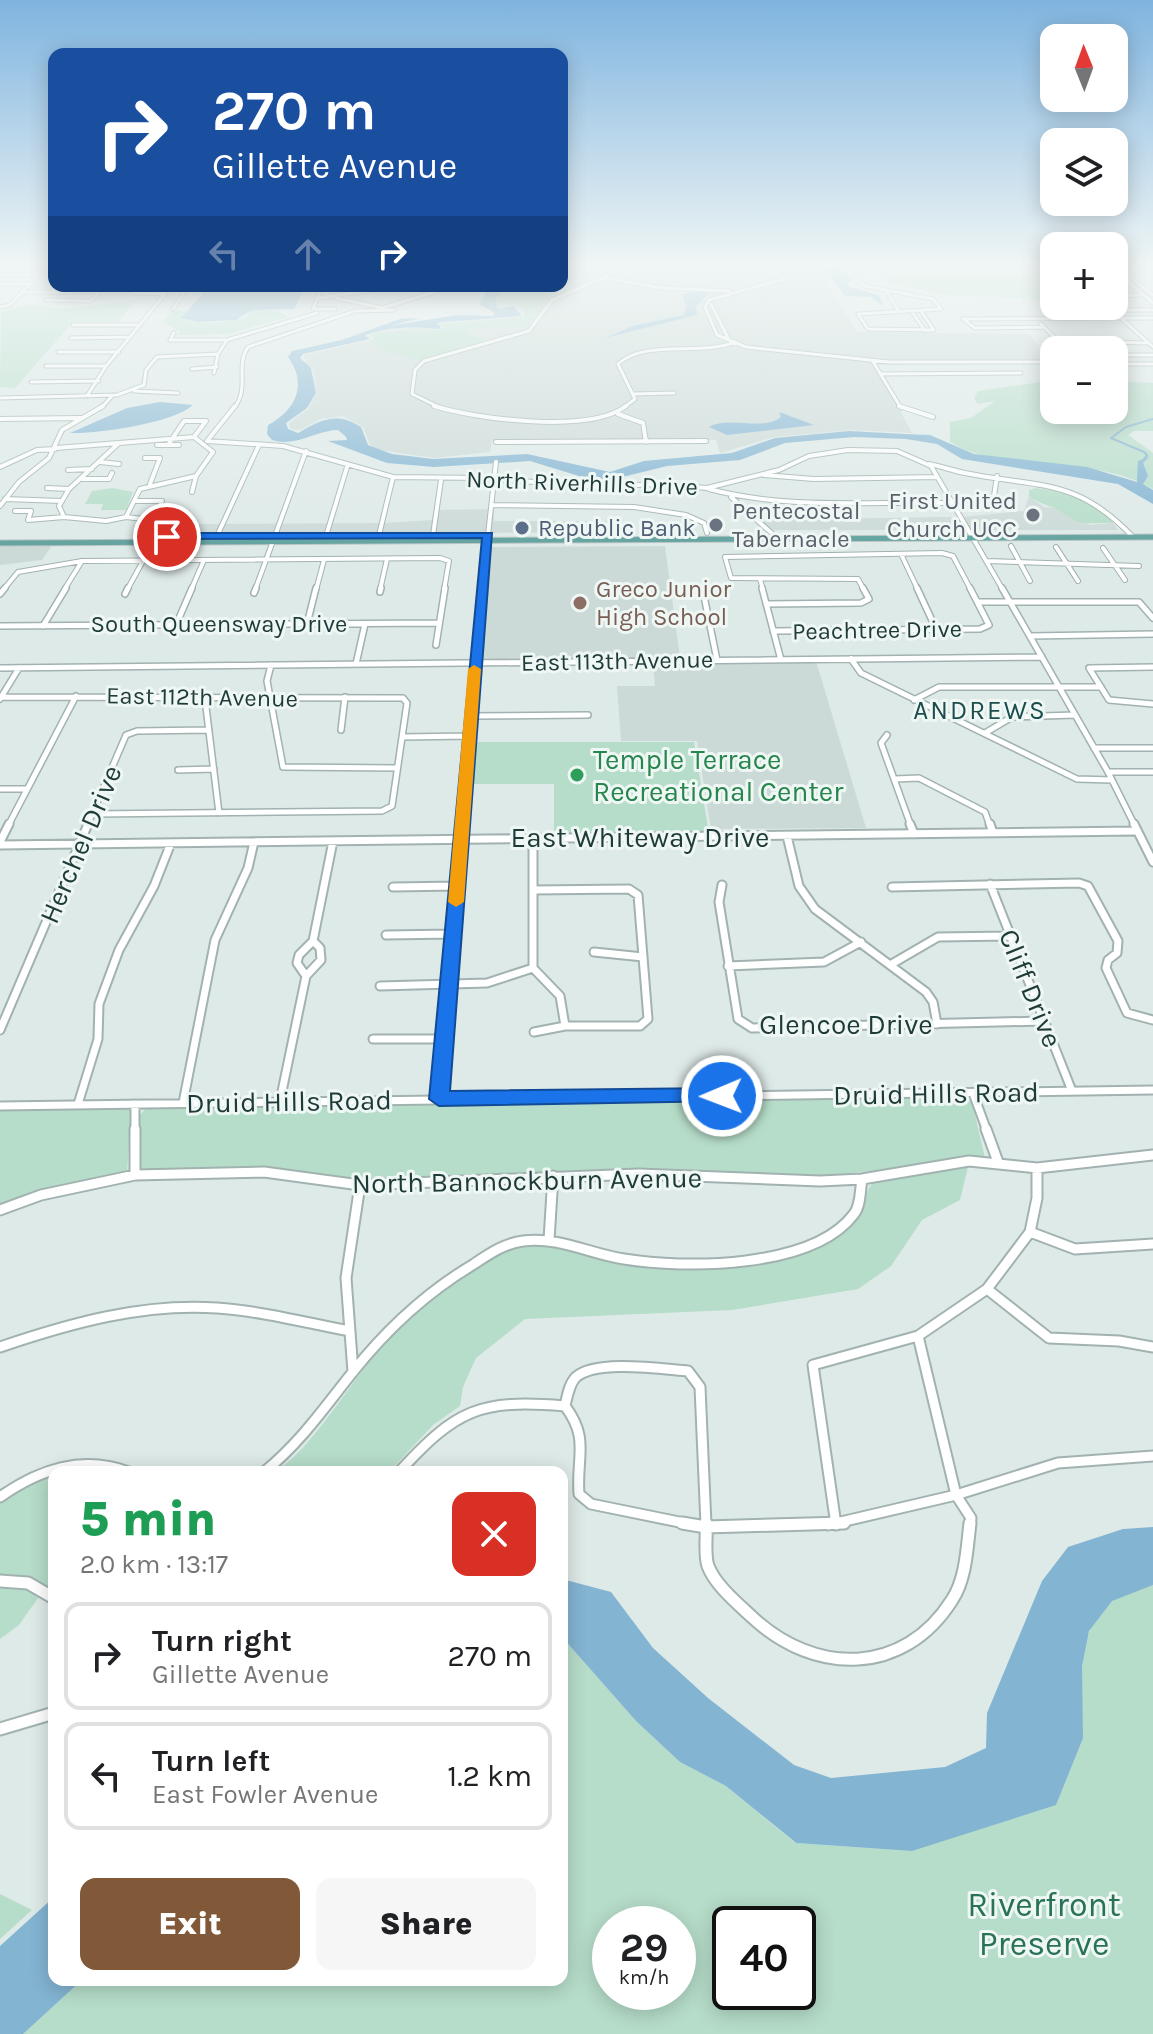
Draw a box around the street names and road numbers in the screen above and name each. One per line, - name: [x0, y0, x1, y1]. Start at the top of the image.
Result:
- street label: North Riverhills Drive: [466, 465, 698, 501]
- street label: South Queensway Drive: [91, 610, 347, 638]
- street label: Peachtree Drive: [792, 615, 962, 645]
- street label: East 113th Avenue: [521, 645, 713, 677]
- street label: East 112th Avenue: [106, 681, 298, 713]
- street label: Herchel Drive: [32, 760, 129, 928]
- street label: East Whiteway Drive: [511, 821, 770, 854]
- street label: Cliff Drive: [992, 924, 1069, 1052]
- street label: Glencoe Drive: [759, 1008, 933, 1041]
- street label: Druid Hills Road: [833, 1075, 1039, 1112]
- street label: Druid Hills Road: [186, 1083, 392, 1120]
- street label: North Bannockburn Avenue: [352, 1161, 702, 1200]

